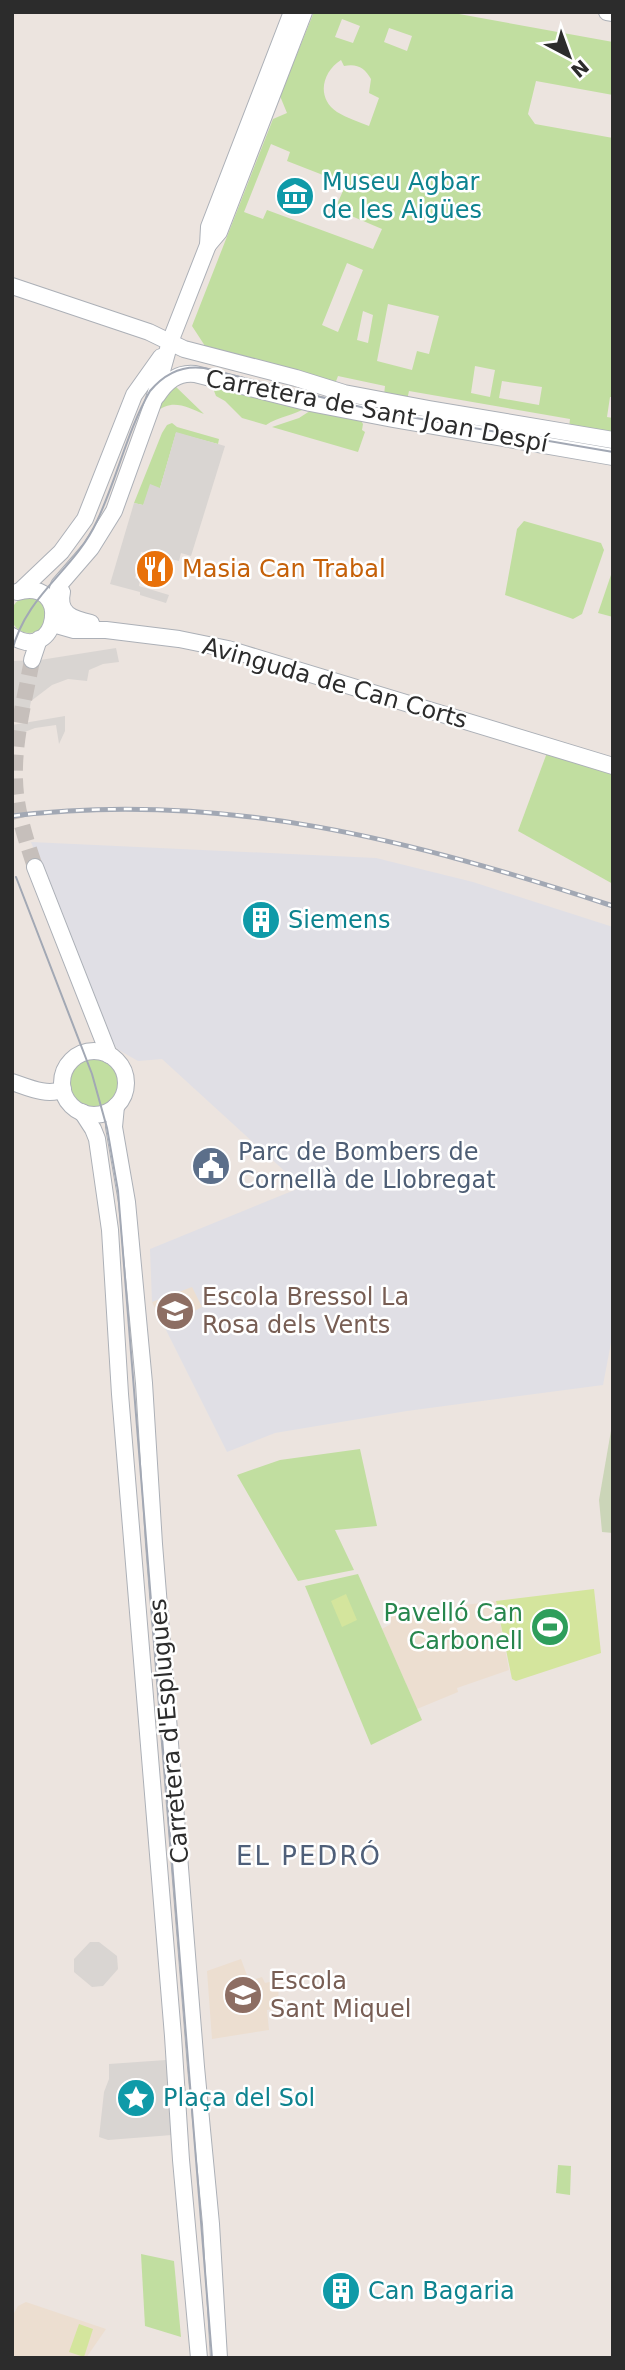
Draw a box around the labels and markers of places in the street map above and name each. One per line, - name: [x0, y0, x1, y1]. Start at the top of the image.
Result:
- place label: Museu Agbar de les Aigües: [322, 168, 482, 224]
- museum icon: Museu Agbar de les Aigües: [274, 175, 316, 217]
- restaurant icon: Masia Can Trabal: [134, 548, 176, 590]
- place label: Masia Can Trabal: [182, 555, 386, 583]
- building icon: Siemens: [240, 899, 282, 941]
- place label: Siemens: [288, 906, 391, 934]
- place label: Parc de Bombers de Cornellà de Llobregat: [238, 1138, 496, 1194]
- public building icon: Parc de Bombers de Cornellà de Llobregat: [190, 1145, 232, 1187]
- place label: Escola Bressol La Rosa dels Vents: [202, 1283, 409, 1339]
- school or university icon: Escola Bressol La Rosa dels Vents: [154, 1290, 196, 1332]
- place label: Pavelló Can Carbonell: [384, 1599, 523, 1655]
- sports icon: Pavelló Can Carbonell: [529, 1606, 571, 1648]
- place label: Escola Sant Miquel: [270, 1967, 411, 2023]
- school or university icon: Escola Sant Miquel: [222, 1974, 264, 2016]
- place icon: Plaça del Sol: [115, 2077, 157, 2119]
- place label: Plaça del Sol: [163, 2084, 315, 2112]
- building icon: Can Bagaria: [320, 2270, 362, 2312]
- place label: Can Bagaria: [368, 2277, 515, 2305]

